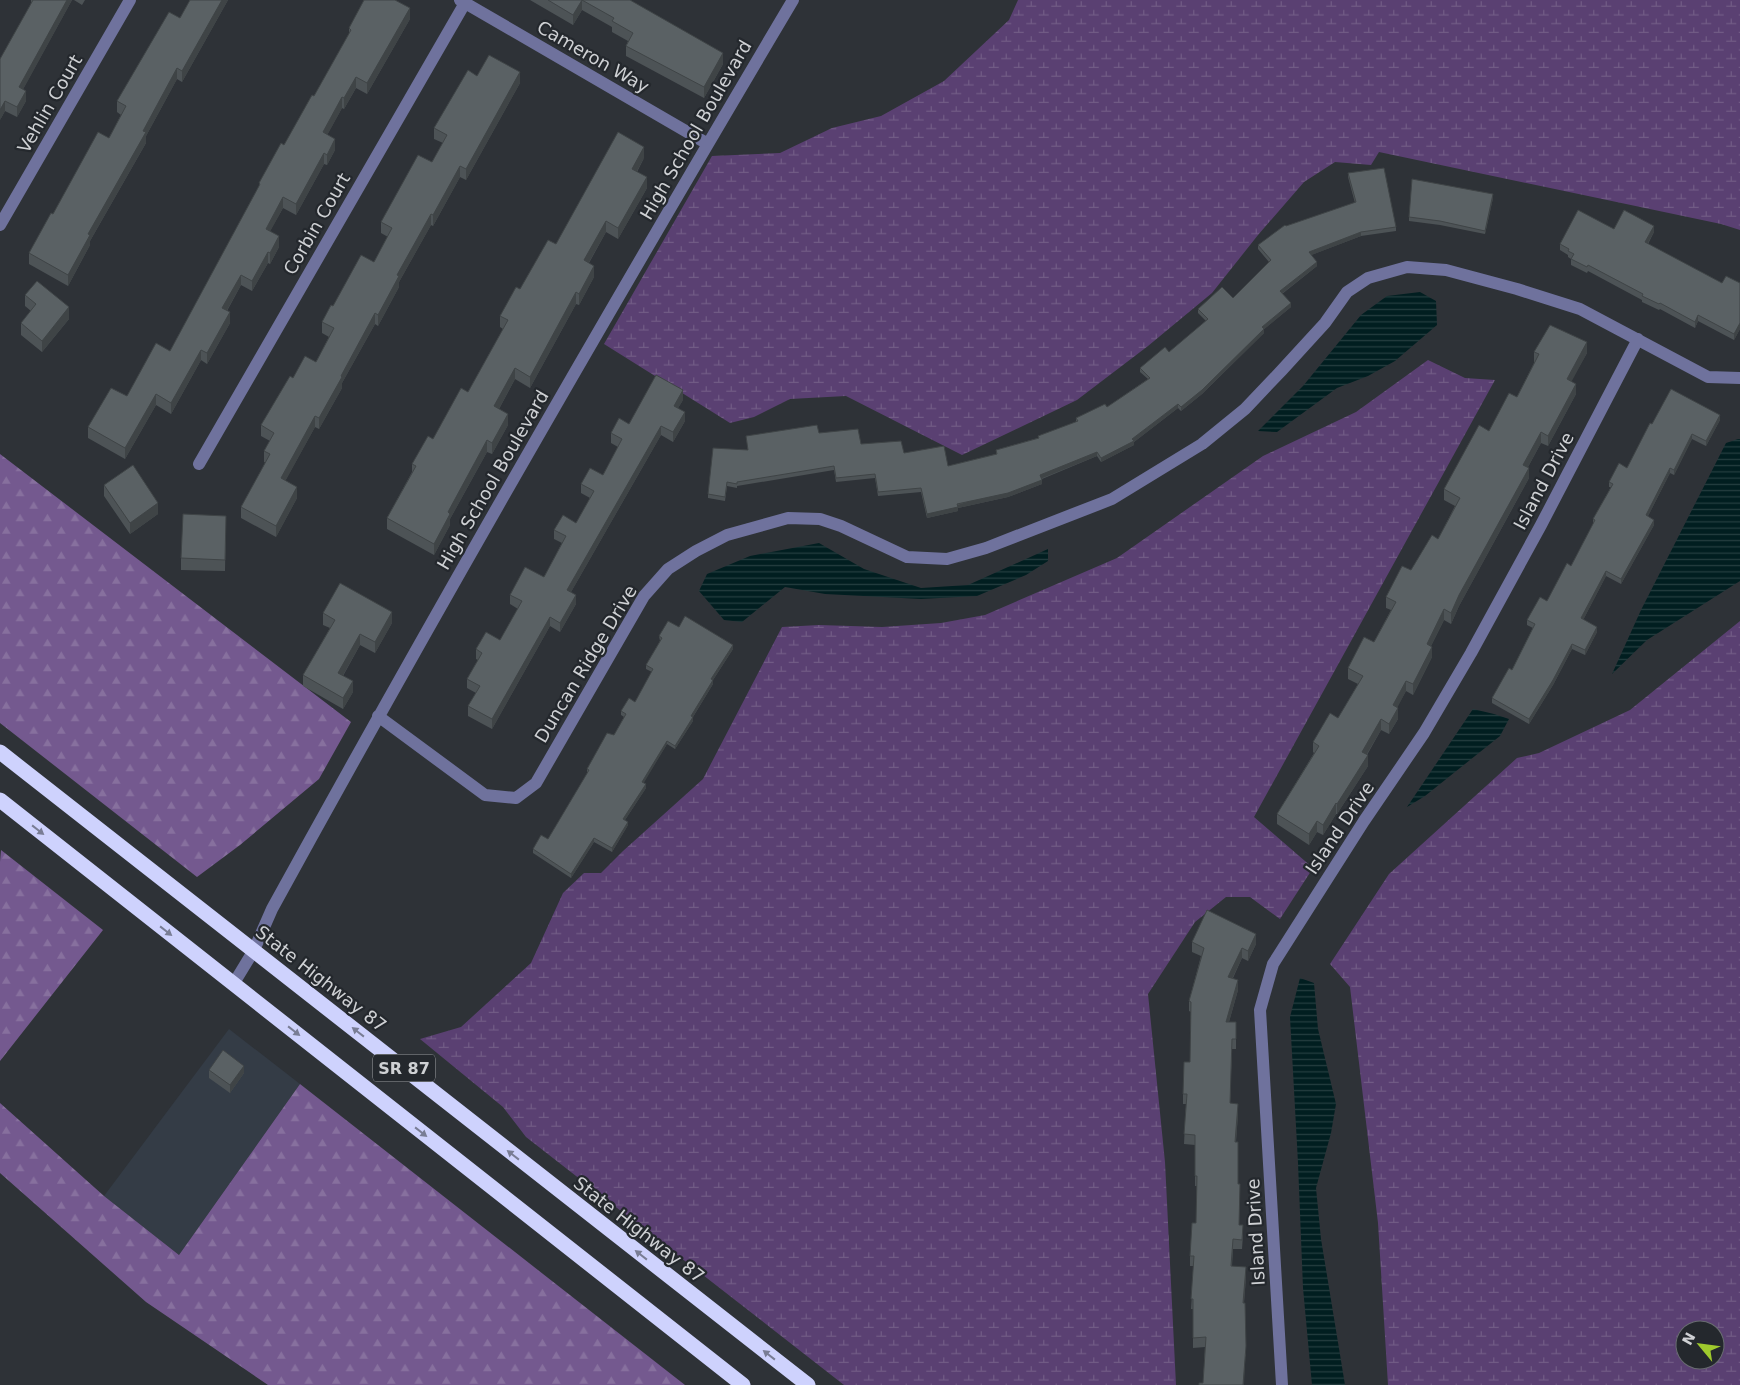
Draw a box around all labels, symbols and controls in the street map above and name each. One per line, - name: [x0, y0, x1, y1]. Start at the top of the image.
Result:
- street label: Cameron Way: [534, 16, 653, 97]
- street label: High School Boulevard: [636, 36, 756, 223]
- street label: Vehlin Court: [13, 51, 86, 157]
- street label: Corbin Court: [279, 169, 354, 278]
- street label: High School Boulevard: [433, 386, 553, 573]
- street label: Island Drive: [1509, 428, 1578, 533]
- street label: Duncan Ridge Drive: [530, 581, 641, 746]
- street label: Island Drive: [1301, 777, 1378, 878]
- one-way arrow: [32, 825, 45, 836]
- street label: State Highway 87: [252, 921, 391, 1036]
- one-way arrow: [160, 925, 173, 936]
- one-way arrow: [287, 1026, 300, 1037]
- one-way arrow: [352, 1027, 365, 1038]
- road number: SR 87: [373, 1054, 435, 1082]
- one-way arrow: [414, 1127, 427, 1138]
- one-way arrow: [507, 1149, 520, 1160]
- street label: State Highway 87: [570, 1172, 709, 1287]
- street label: Island Drive: [1242, 1178, 1269, 1286]
- one-way arrow: [634, 1250, 648, 1260]
- north arrow: [1675, 1320, 1725, 1370]
- text: N: [1679, 1330, 1698, 1348]
- one-way arrow: [762, 1350, 776, 1360]

